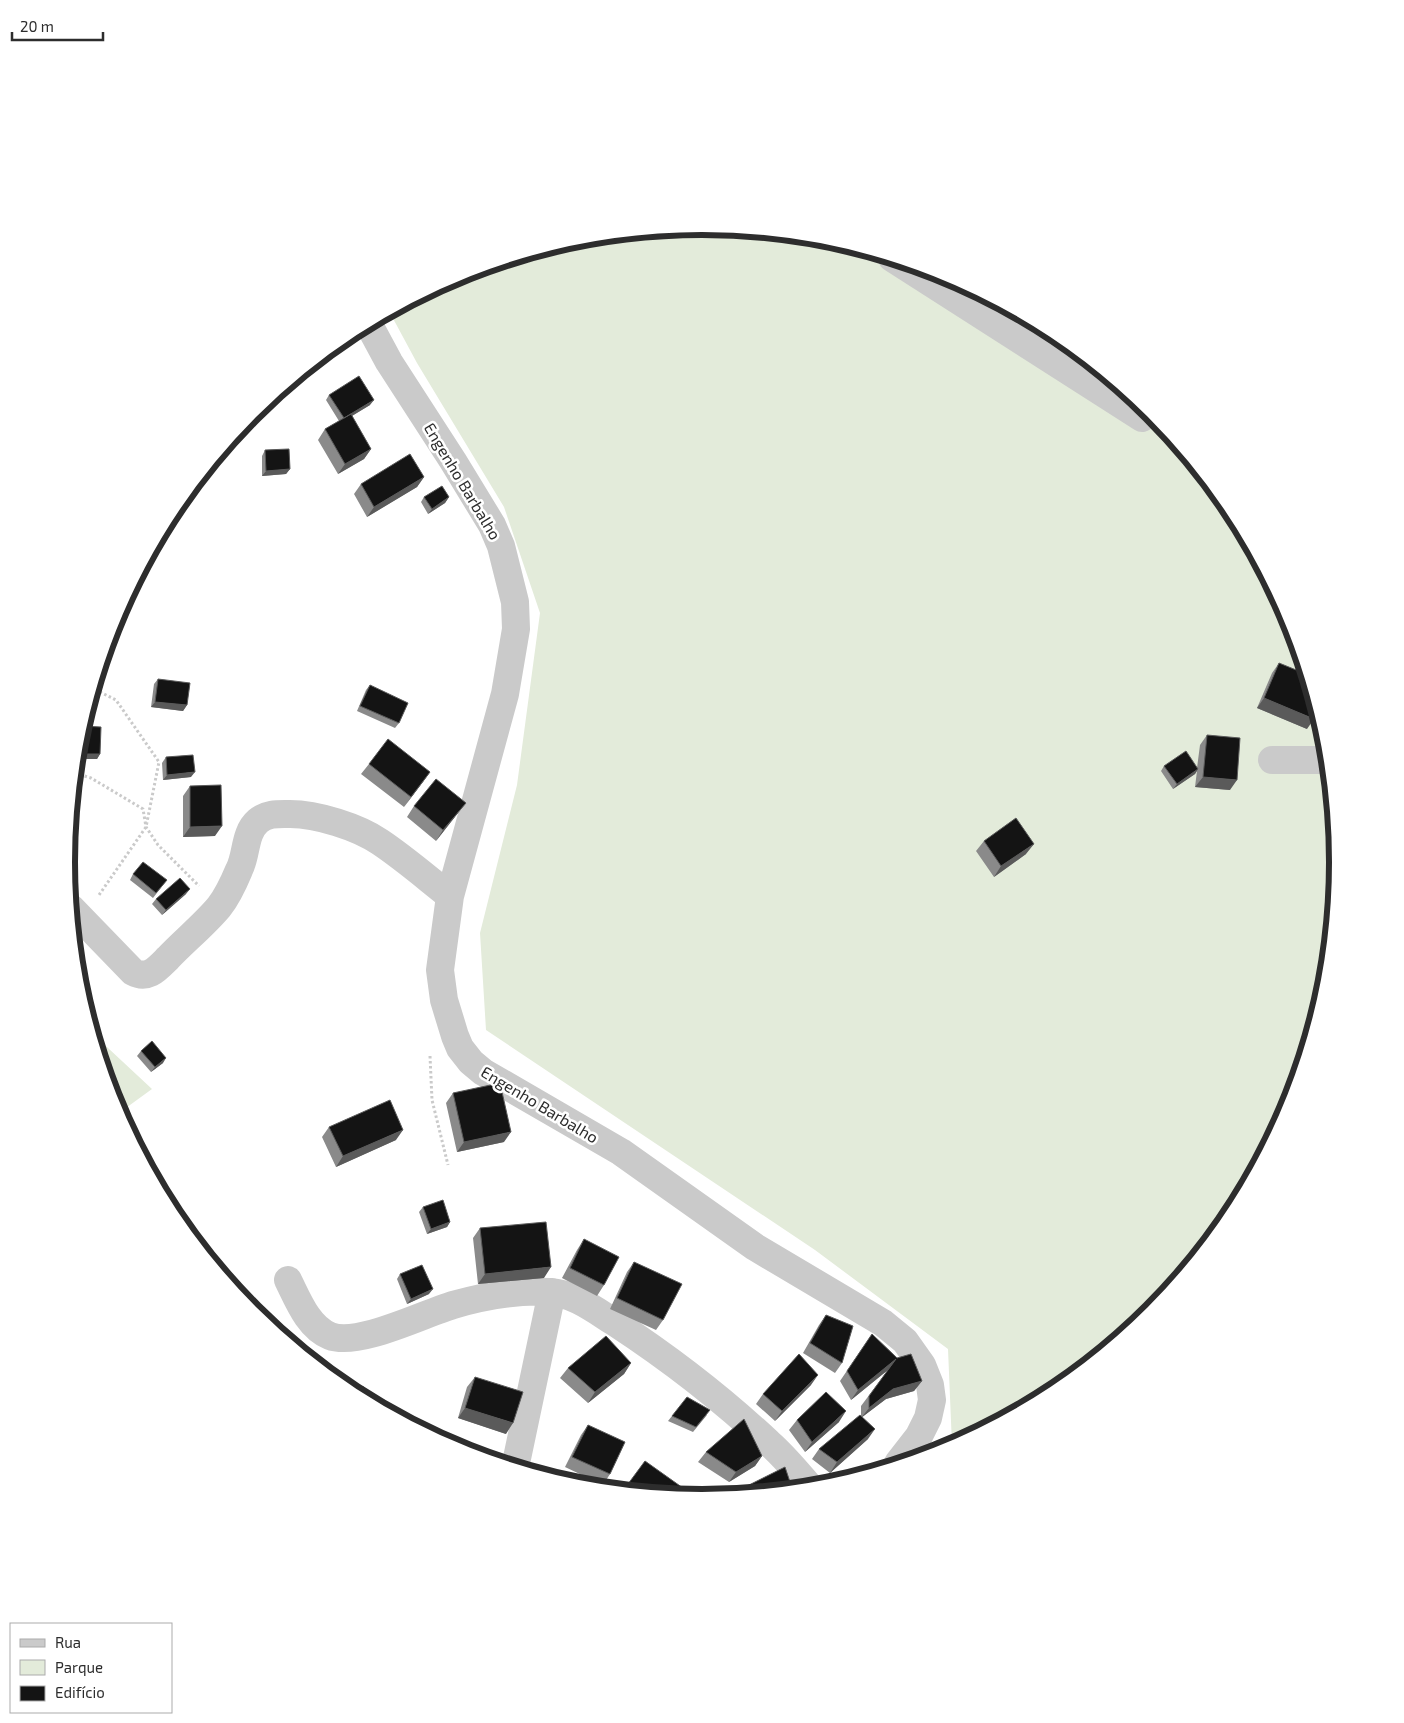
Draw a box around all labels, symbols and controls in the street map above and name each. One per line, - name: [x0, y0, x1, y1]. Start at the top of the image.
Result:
- scale bar: [12, 10, 104, 42]
- text: 20 m: [20, 17, 54, 35]
- street label: Engenho Barbalho: [421, 419, 505, 543]
- street label: Engenho Barbalho: [478, 1062, 602, 1146]
- legend: [10, 1623, 172, 1713]
- text: Rua: [55, 1633, 81, 1651]
- text: Parque: [55, 1658, 103, 1676]
- text: Edifício: [55, 1683, 105, 1701]

